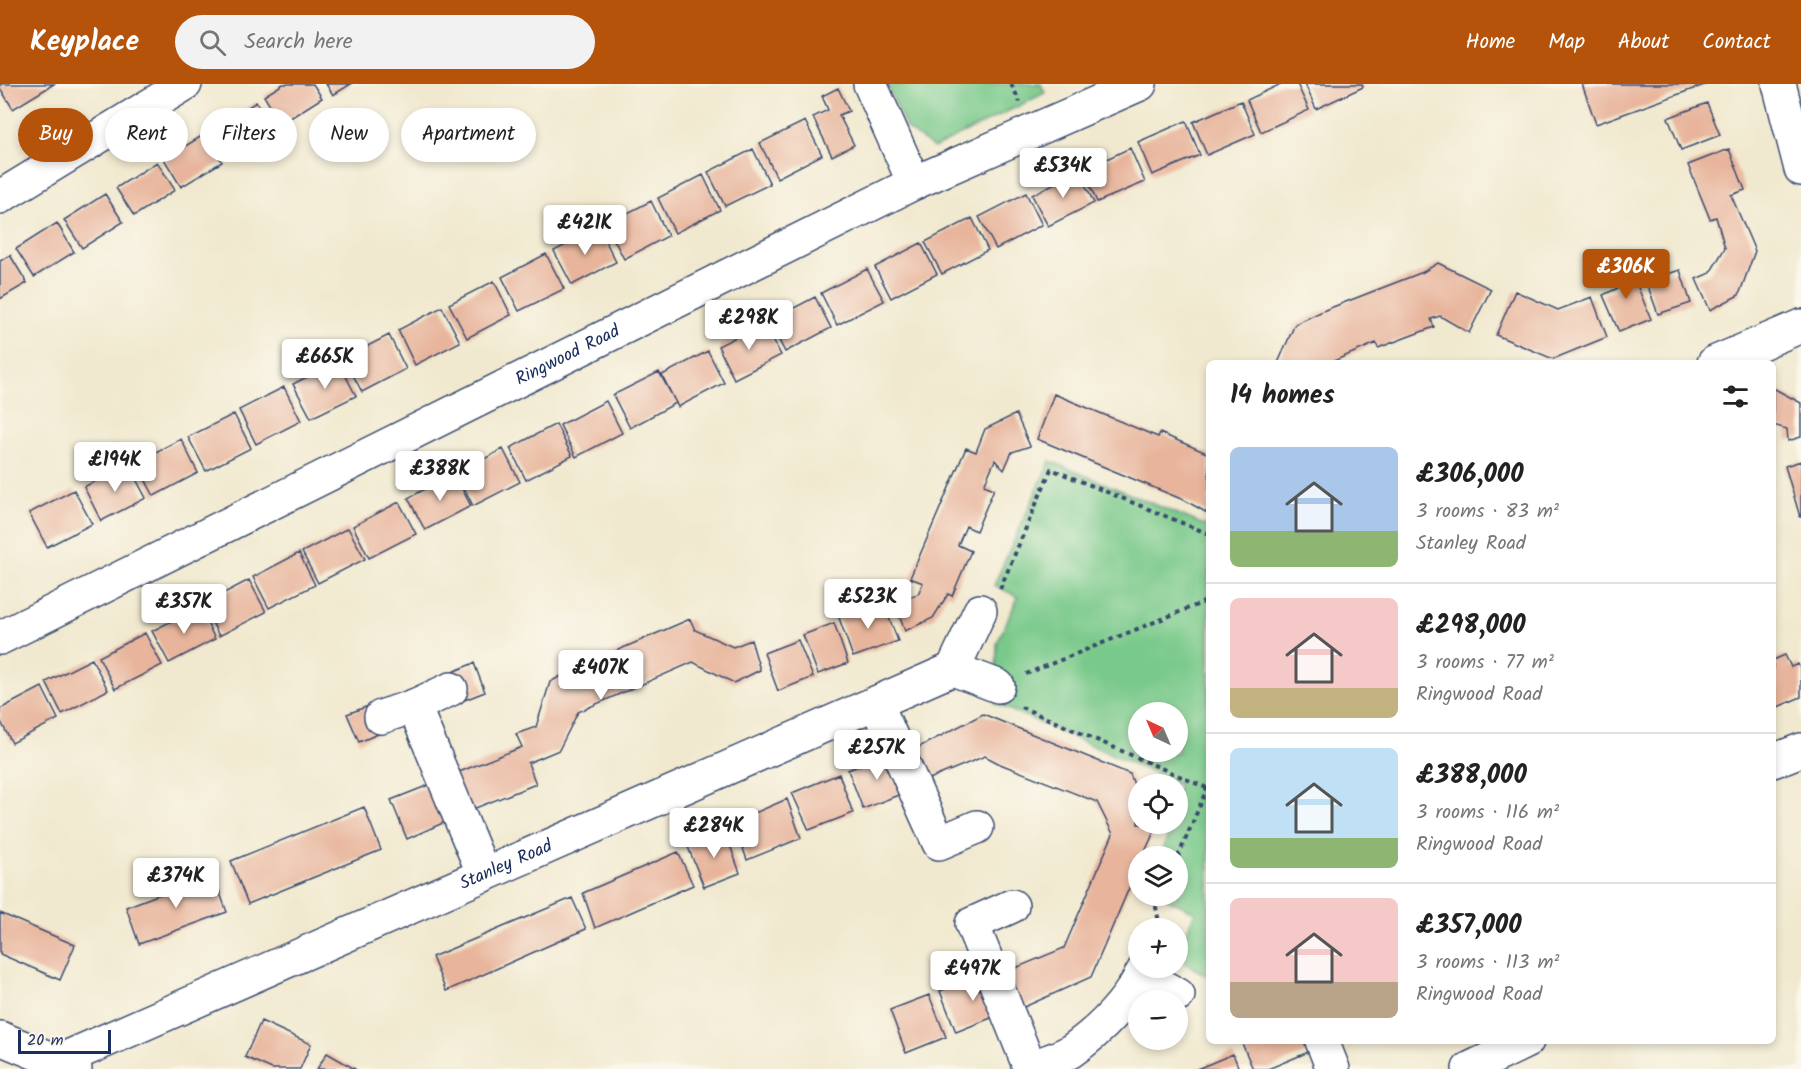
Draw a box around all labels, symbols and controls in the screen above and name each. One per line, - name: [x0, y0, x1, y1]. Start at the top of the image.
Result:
- search box: [175, 15, 595, 69]
- text: Keyplace: [30, 20, 139, 65]
- text: Search here: [244, 25, 353, 60]
- icon: search: [196, 26, 229, 59]
- text: Home: [1466, 26, 1515, 59]
- text: Map: [1548, 26, 1585, 59]
- text: About: [1618, 26, 1669, 59]
- text: Contact: [1702, 26, 1771, 59]
- chip: Buy: [18, 108, 93, 162]
- chip: Rent: [105, 108, 188, 162]
- chip: Filters: [200, 108, 297, 162]
- chip: New: [309, 108, 389, 162]
- chip: Apartment: [401, 108, 536, 162]
- pin: £534K: [1021, 148, 1105, 199]
- text: £534K: [1034, 151, 1092, 183]
- pin: £421K: [543, 205, 627, 256]
- text: £421K: [557, 208, 613, 240]
- pin: £306K: [1584, 249, 1668, 300]
- text: £306K: [1597, 252, 1655, 284]
- pin: £298K: [707, 300, 791, 351]
- text: £298K: [719, 303, 779, 335]
- street label: Ringwood Road: [510, 317, 626, 394]
- pin: £665K: [283, 339, 367, 390]
- text: £665K: [296, 342, 354, 374]
- text: 14 homes: [1230, 375, 1335, 417]
- icon: filters: [1719, 380, 1752, 413]
- pin: £194K: [73, 442, 157, 493]
- text: £194K: [88, 445, 142, 477]
- pin: £388K: [398, 451, 482, 502]
- text: £388K: [409, 454, 471, 486]
- text: £306,000: [1416, 454, 1524, 496]
- icon: home: [1278, 471, 1350, 543]
- text: 3 rooms · 83 m²: [1416, 496, 1559, 528]
- text: Stanley Road: [1416, 528, 1526, 560]
- pin: £523K: [826, 579, 910, 630]
- text: £523K: [838, 582, 898, 614]
- pin: £357K: [142, 584, 226, 635]
- text: £357K: [155, 587, 213, 619]
- text: £298,000: [1416, 605, 1526, 647]
- icon: home: [1278, 622, 1350, 694]
- text: 3 rooms · 77 m²: [1416, 647, 1554, 679]
- pin: £407K: [559, 650, 643, 701]
- text: £407K: [572, 653, 630, 685]
- text: Ringwood Road: [1416, 679, 1542, 711]
- north arrow: [1128, 702, 1188, 762]
- map controls: [1128, 702, 1188, 1050]
- pin: £257K: [835, 730, 919, 781]
- text: £257K: [848, 733, 906, 765]
- text: £388,000: [1416, 755, 1527, 797]
- icon: home: [1278, 772, 1350, 844]
- button: locate: [1128, 774, 1188, 834]
- text: 3 rooms · 116 m²: [1416, 797, 1559, 829]
- pin: £284K: [672, 808, 756, 859]
- text: £284K: [683, 811, 745, 843]
- text: Ringwood Road: [1416, 829, 1542, 861]
- street label: Stanley Road: [455, 831, 558, 898]
- button: layers: [1128, 846, 1188, 906]
- pin: £374K: [134, 858, 218, 909]
- text: £374K: [147, 861, 205, 893]
- text: £357,000: [1416, 905, 1522, 947]
- button: +: [1128, 918, 1188, 978]
- icon: home: [1278, 922, 1350, 994]
- text: 3 rooms · 113 m²: [1416, 947, 1559, 979]
- pin: £497K: [931, 951, 1015, 1002]
- text: £497K: [944, 954, 1002, 986]
- text: Ringwood Road: [1416, 979, 1542, 1011]
- button: −: [1128, 990, 1188, 1050]
- scale bar: [18, 1027, 111, 1054]
- text: 20 m: [27, 1028, 63, 1053]

